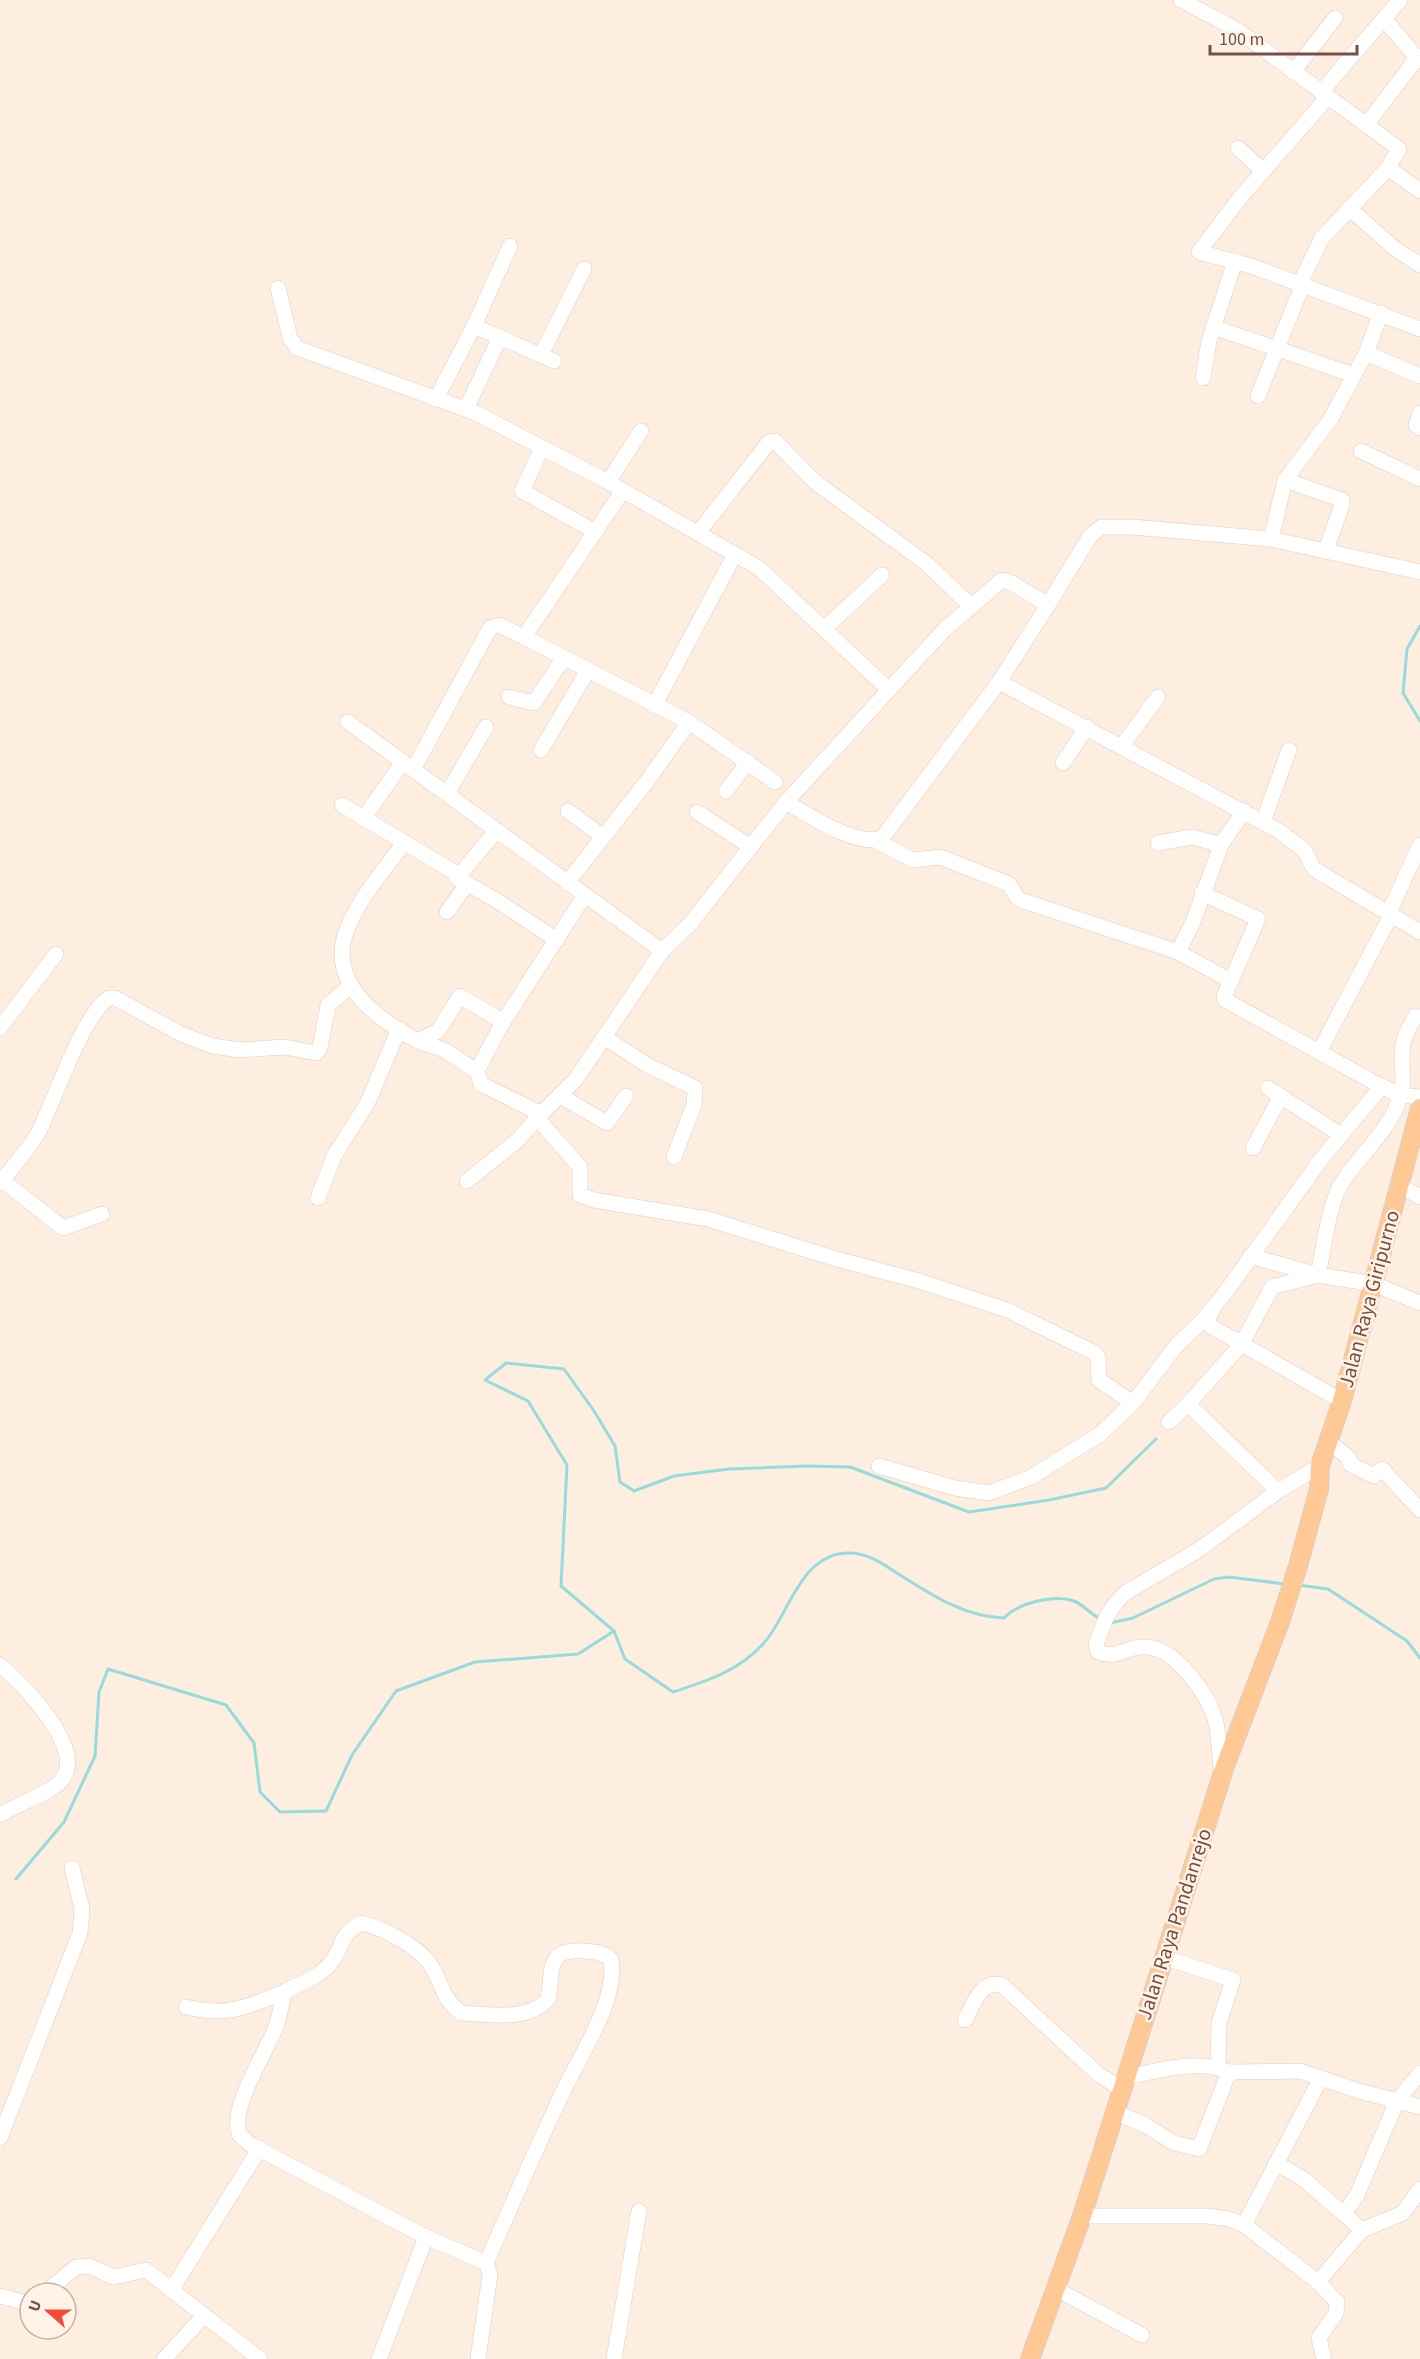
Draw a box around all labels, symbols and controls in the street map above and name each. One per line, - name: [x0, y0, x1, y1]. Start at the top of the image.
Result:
- scale bar: [1210, 18, 1357, 56]
- text: 100 m: [1219, 27, 1264, 52]
- street label: Jalan Raya Giripurno: [1331, 1207, 1407, 1391]
- street label: Jalan Raya Pandanrejo: [1129, 1824, 1219, 2024]
- north arrow: [18, 2281, 78, 2341]
- text: U: [23, 2297, 47, 2315]

